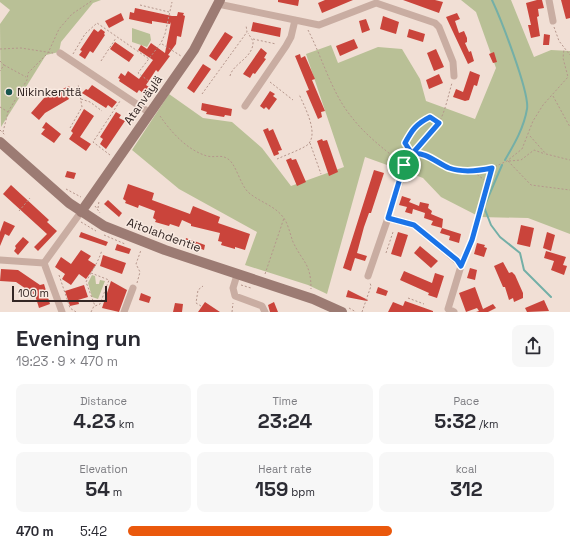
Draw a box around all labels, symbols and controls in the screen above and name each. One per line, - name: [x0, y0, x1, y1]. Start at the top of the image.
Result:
- street label: Atanväylä: [120, 72, 166, 128]
- place label: Nikinkenttä: [17, 84, 82, 100]
- marker: Nikinkenttä: [4, 87, 14, 97]
- pin: [387, 148, 421, 182]
- icon: arrive: [393, 154, 415, 176]
- street label: Aitolahdentie: [125, 214, 203, 256]
- scale bar: [12, 284, 107, 303]
- text: 100 m: [18, 286, 49, 300]
- text: Evening run: [16, 324, 141, 352]
- button: share: [512, 325, 554, 367]
- text: 19:23 · 9 × 470 m: [16, 353, 118, 370]
- text: Distance: [80, 394, 127, 408]
- text: Time: [272, 394, 298, 408]
- text: Pace: [453, 394, 479, 408]
- text: 4.23: [73, 408, 116, 434]
- text: 23:24: [258, 408, 312, 434]
- text: 5:32: [434, 408, 476, 434]
- text: km: [116, 417, 134, 431]
- text: /km: [476, 417, 498, 431]
- text: Elevation: [80, 462, 128, 476]
- text: Heart rate: [258, 462, 312, 476]
- text: kcal: [456, 462, 477, 476]
- text: 54: [85, 476, 110, 502]
- text: 159: [255, 476, 288, 502]
- text: 312: [450, 476, 483, 502]
- text: m: [110, 485, 122, 499]
- text: bpm: [288, 485, 315, 499]
- text: 470 m: [16, 523, 54, 540]
- text: 5:42: [80, 523, 107, 540]

